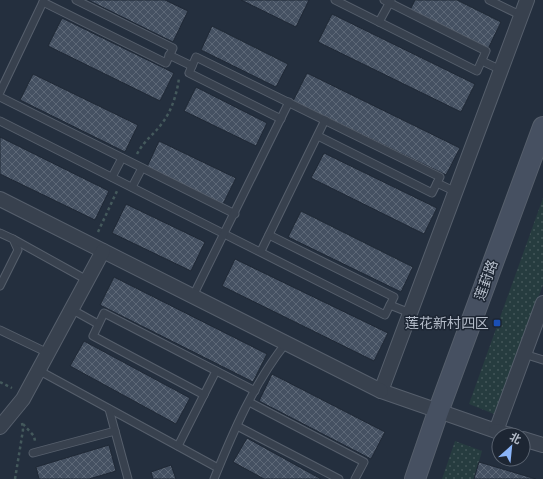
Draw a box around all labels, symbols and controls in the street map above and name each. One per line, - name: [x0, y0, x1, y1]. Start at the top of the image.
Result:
- street label: 莲葑路: [469, 257, 503, 303]
- place label: 莲花新村四区: [405, 313, 489, 333]
- marker: 莲花新村四区: [492, 318, 502, 328]
- north arrow: [491, 427, 531, 467]
- text: 北: [507, 428, 524, 448]

